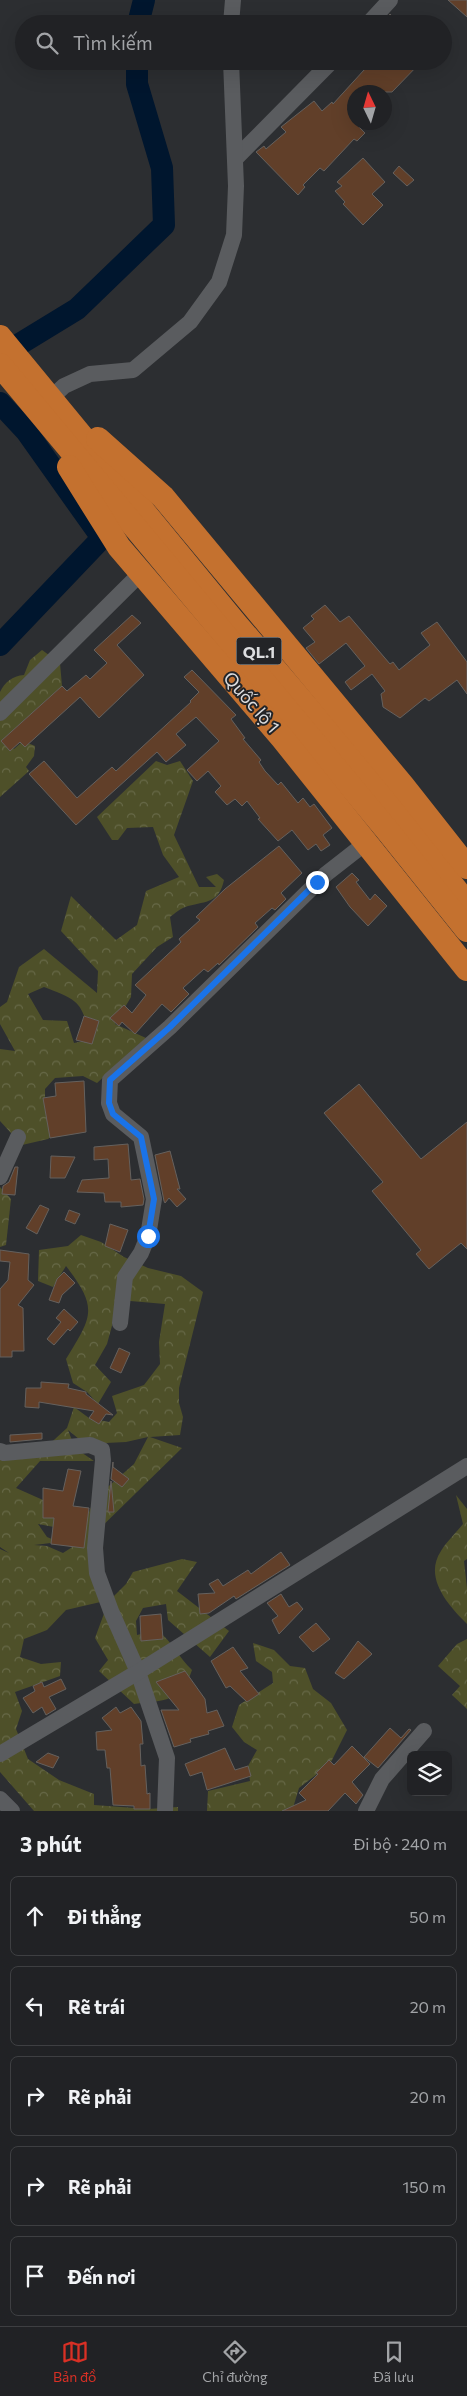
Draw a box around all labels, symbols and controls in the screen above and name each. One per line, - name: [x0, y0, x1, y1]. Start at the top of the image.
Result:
- search box: [15, 15, 452, 70]
- icon: search: [33, 29, 61, 57]
- text: Tìm kiếm: [73, 31, 152, 54]
- north arrow: [347, 85, 392, 130]
- road number: QL.1: [236, 637, 282, 664]
- street label: Quốc lộ 1: [219, 667, 285, 737]
- route end: [306, 871, 329, 894]
- route start: [137, 1225, 160, 1248]
- map controls: [407, 1751, 452, 1796]
- button: layers: [407, 1751, 452, 1796]
- text: 3 phút: [20, 1831, 82, 1856]
- text: Đi bộ · 240 m: [353, 1834, 447, 1853]
- icon: ahead: [21, 1902, 49, 1930]
- text: Đi thẳng: [68, 1905, 141, 1928]
- text: 50 m: [409, 1907, 446, 1926]
- icon: left: [21, 1992, 49, 2020]
- text: Rẽ trái: [68, 1995, 125, 2018]
- text: 20 m: [410, 1997, 446, 2016]
- icon: right: [21, 2082, 49, 2110]
- text: Rẽ phải: [68, 2085, 132, 2108]
- text: 20 m: [410, 2087, 446, 2106]
- icon: right: [21, 2172, 49, 2200]
- text: Rẽ phải: [68, 2175, 132, 2198]
- text: 150 m: [403, 2177, 446, 2196]
- icon: arrive: [21, 2262, 49, 2290]
- text: Đến nơi: [68, 2265, 136, 2288]
- tab: Bản đồ: [53, 2338, 96, 2385]
- tab: Chỉ đường: [202, 2338, 268, 2385]
- tab: Đã lưu: [373, 2338, 414, 2385]

